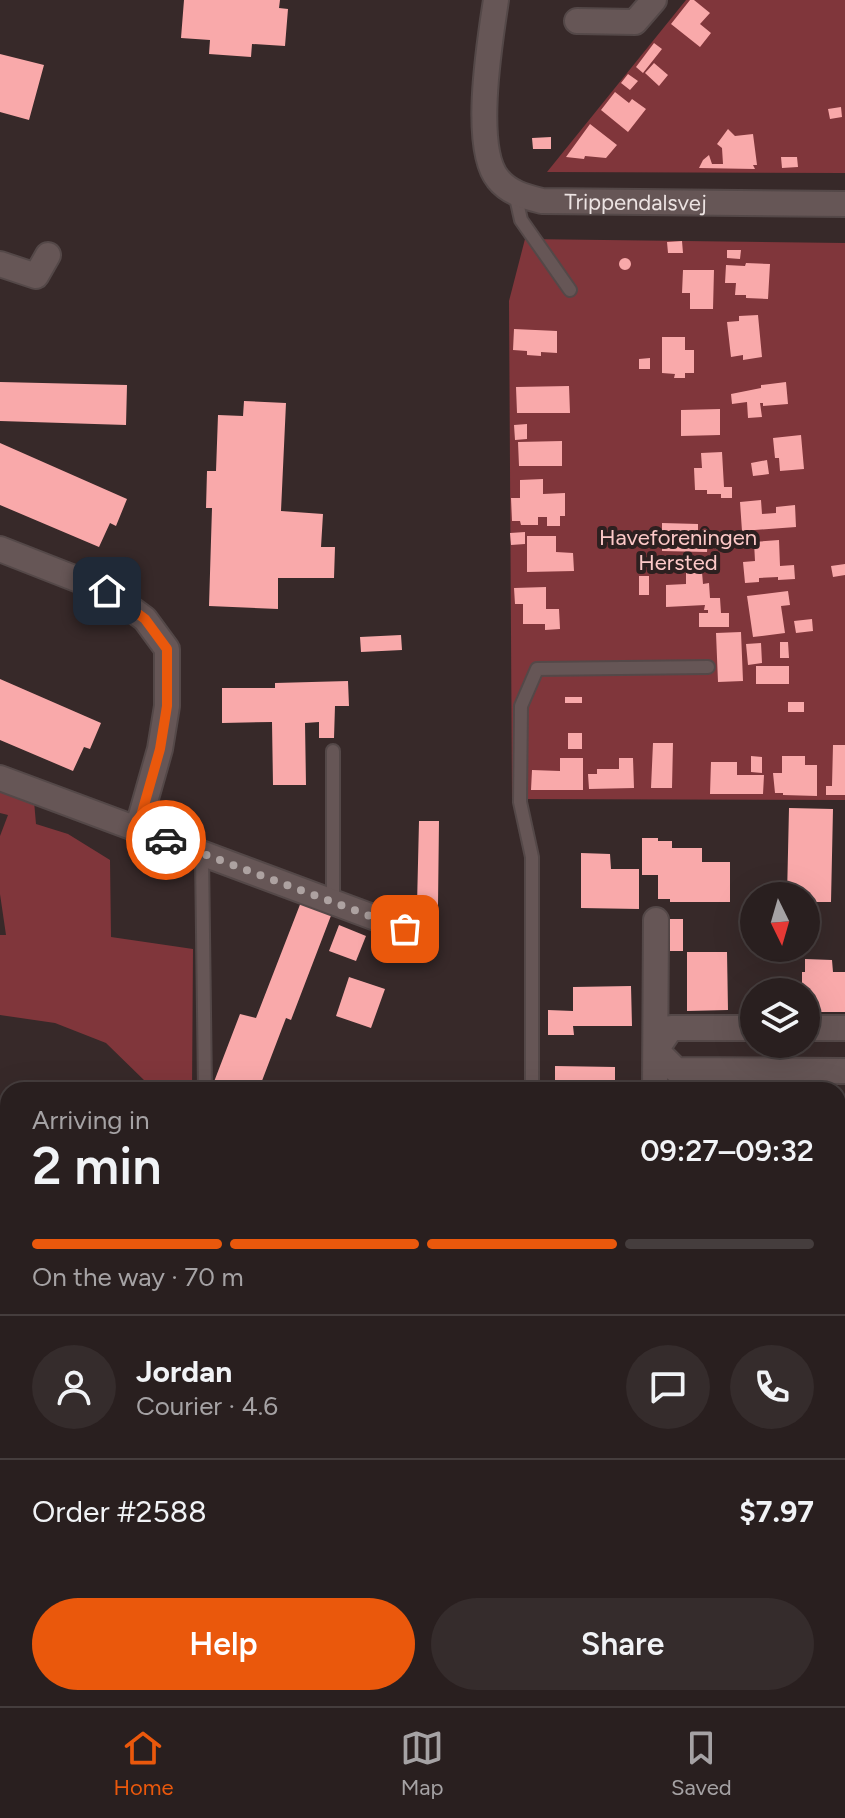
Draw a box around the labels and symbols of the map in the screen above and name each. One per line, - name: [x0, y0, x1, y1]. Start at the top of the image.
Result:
- street label: Trippendalsvej: [564, 188, 707, 217]
- park label: Haveforeningen Hersted: [599, 524, 757, 576]
- pin: [73, 557, 141, 625]
- courier: [126, 800, 206, 880]
- north arrow: [740, 882, 820, 962]
- pin: [371, 895, 439, 963]

